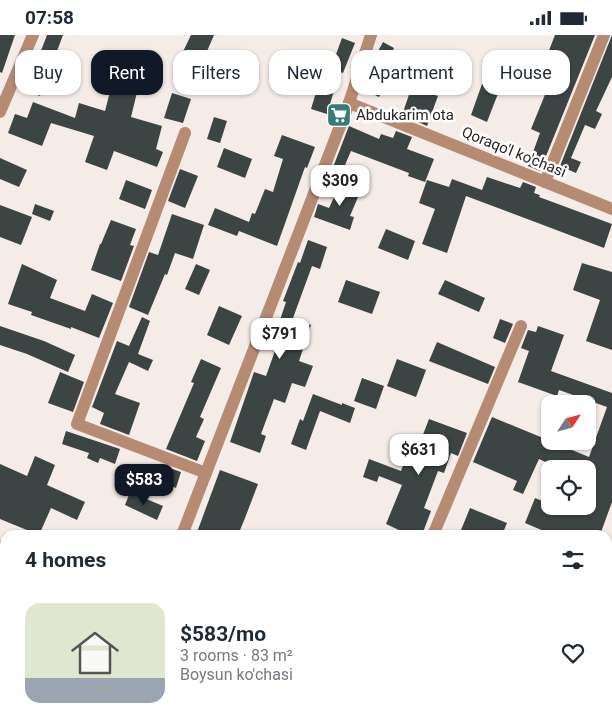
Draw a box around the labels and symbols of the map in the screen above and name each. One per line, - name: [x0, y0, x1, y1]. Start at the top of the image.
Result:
- supermarket icon: Abdukarim ota: [326, 102, 352, 128]
- place label: Abdukarim ota: [356, 106, 454, 124]
- street label: Qoraqo'l ko'chasi: [459, 123, 569, 181]
- pin: $309: [310, 165, 370, 207]
- pin: $791: [250, 317, 310, 360]
- north arrow: [541, 395, 596, 450]
- pin: $631: [389, 433, 449, 476]
- pin: $583: [114, 463, 174, 506]

